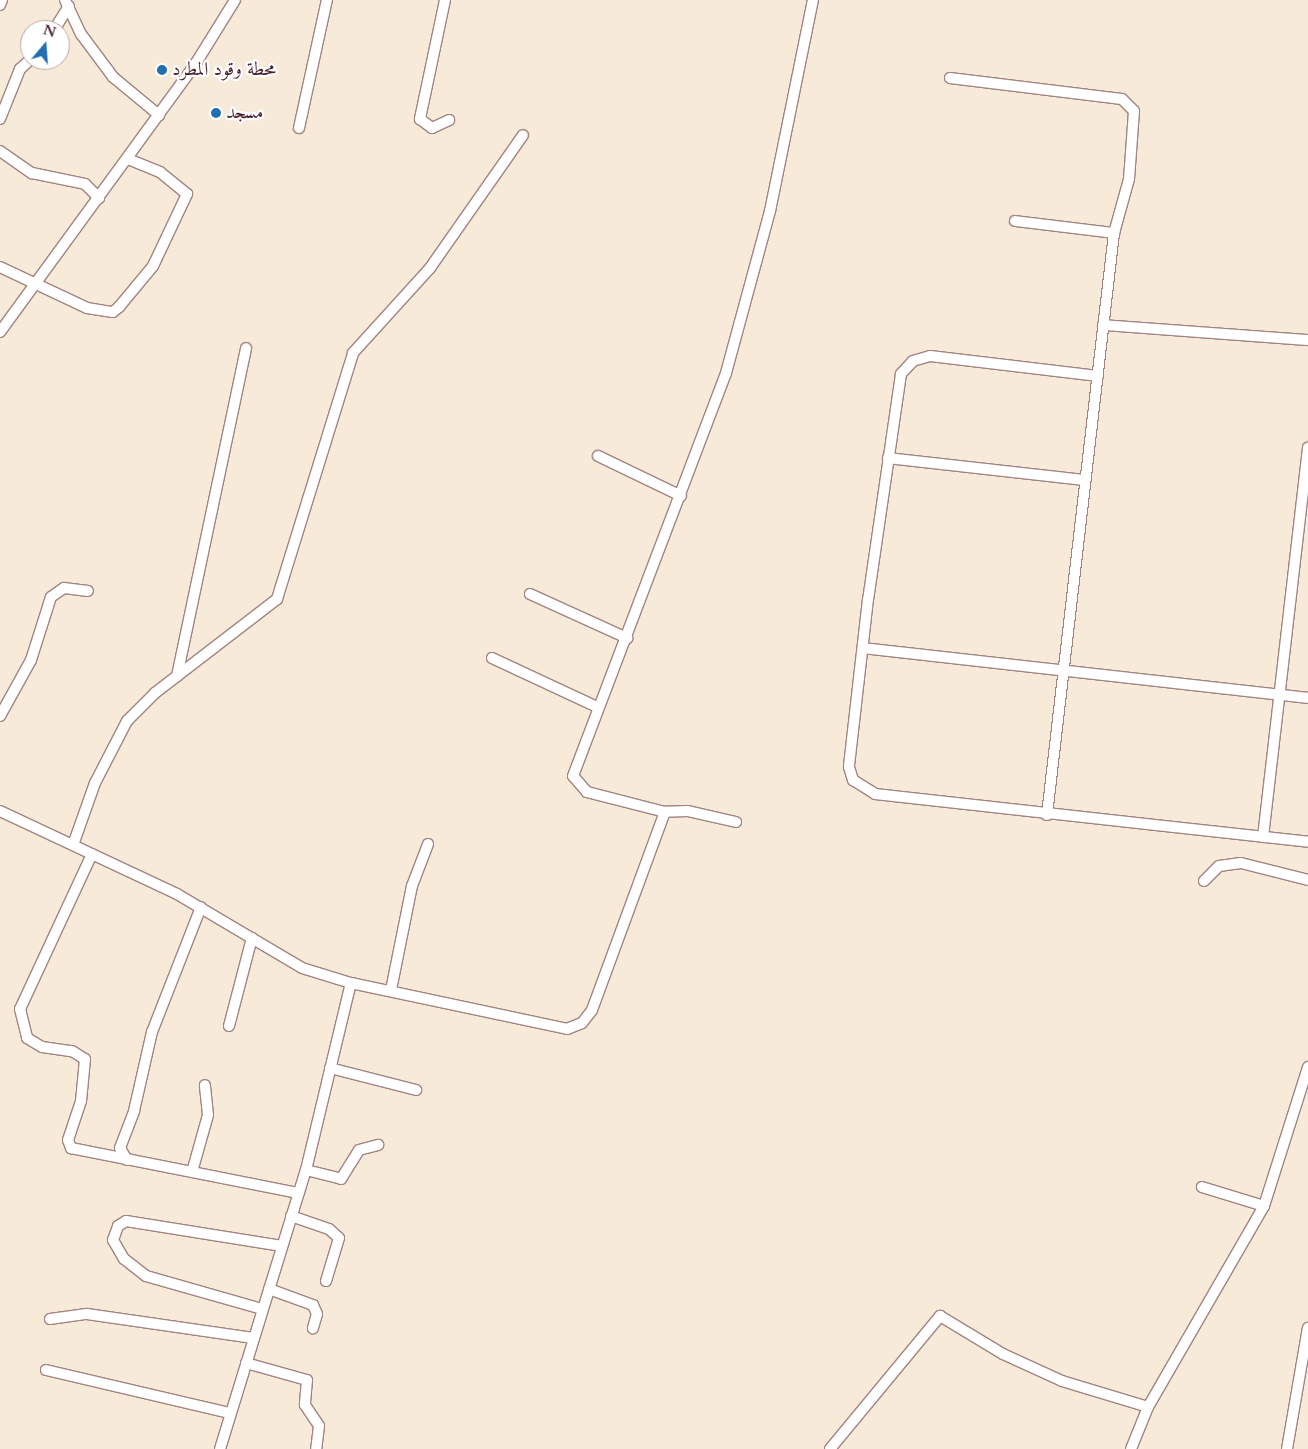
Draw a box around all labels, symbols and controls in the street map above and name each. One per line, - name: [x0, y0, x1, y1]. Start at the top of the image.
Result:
- north arrow: [20, 20, 70, 70]
- text: N: [41, 20, 58, 42]
- place label: محطة وقود المطرد: [172, 59, 276, 81]
- marker: محطة وقود المطرد: [156, 64, 168, 76]
- place label: مسجد: [226, 102, 263, 124]
- marker: مسجد: [210, 107, 222, 119]

